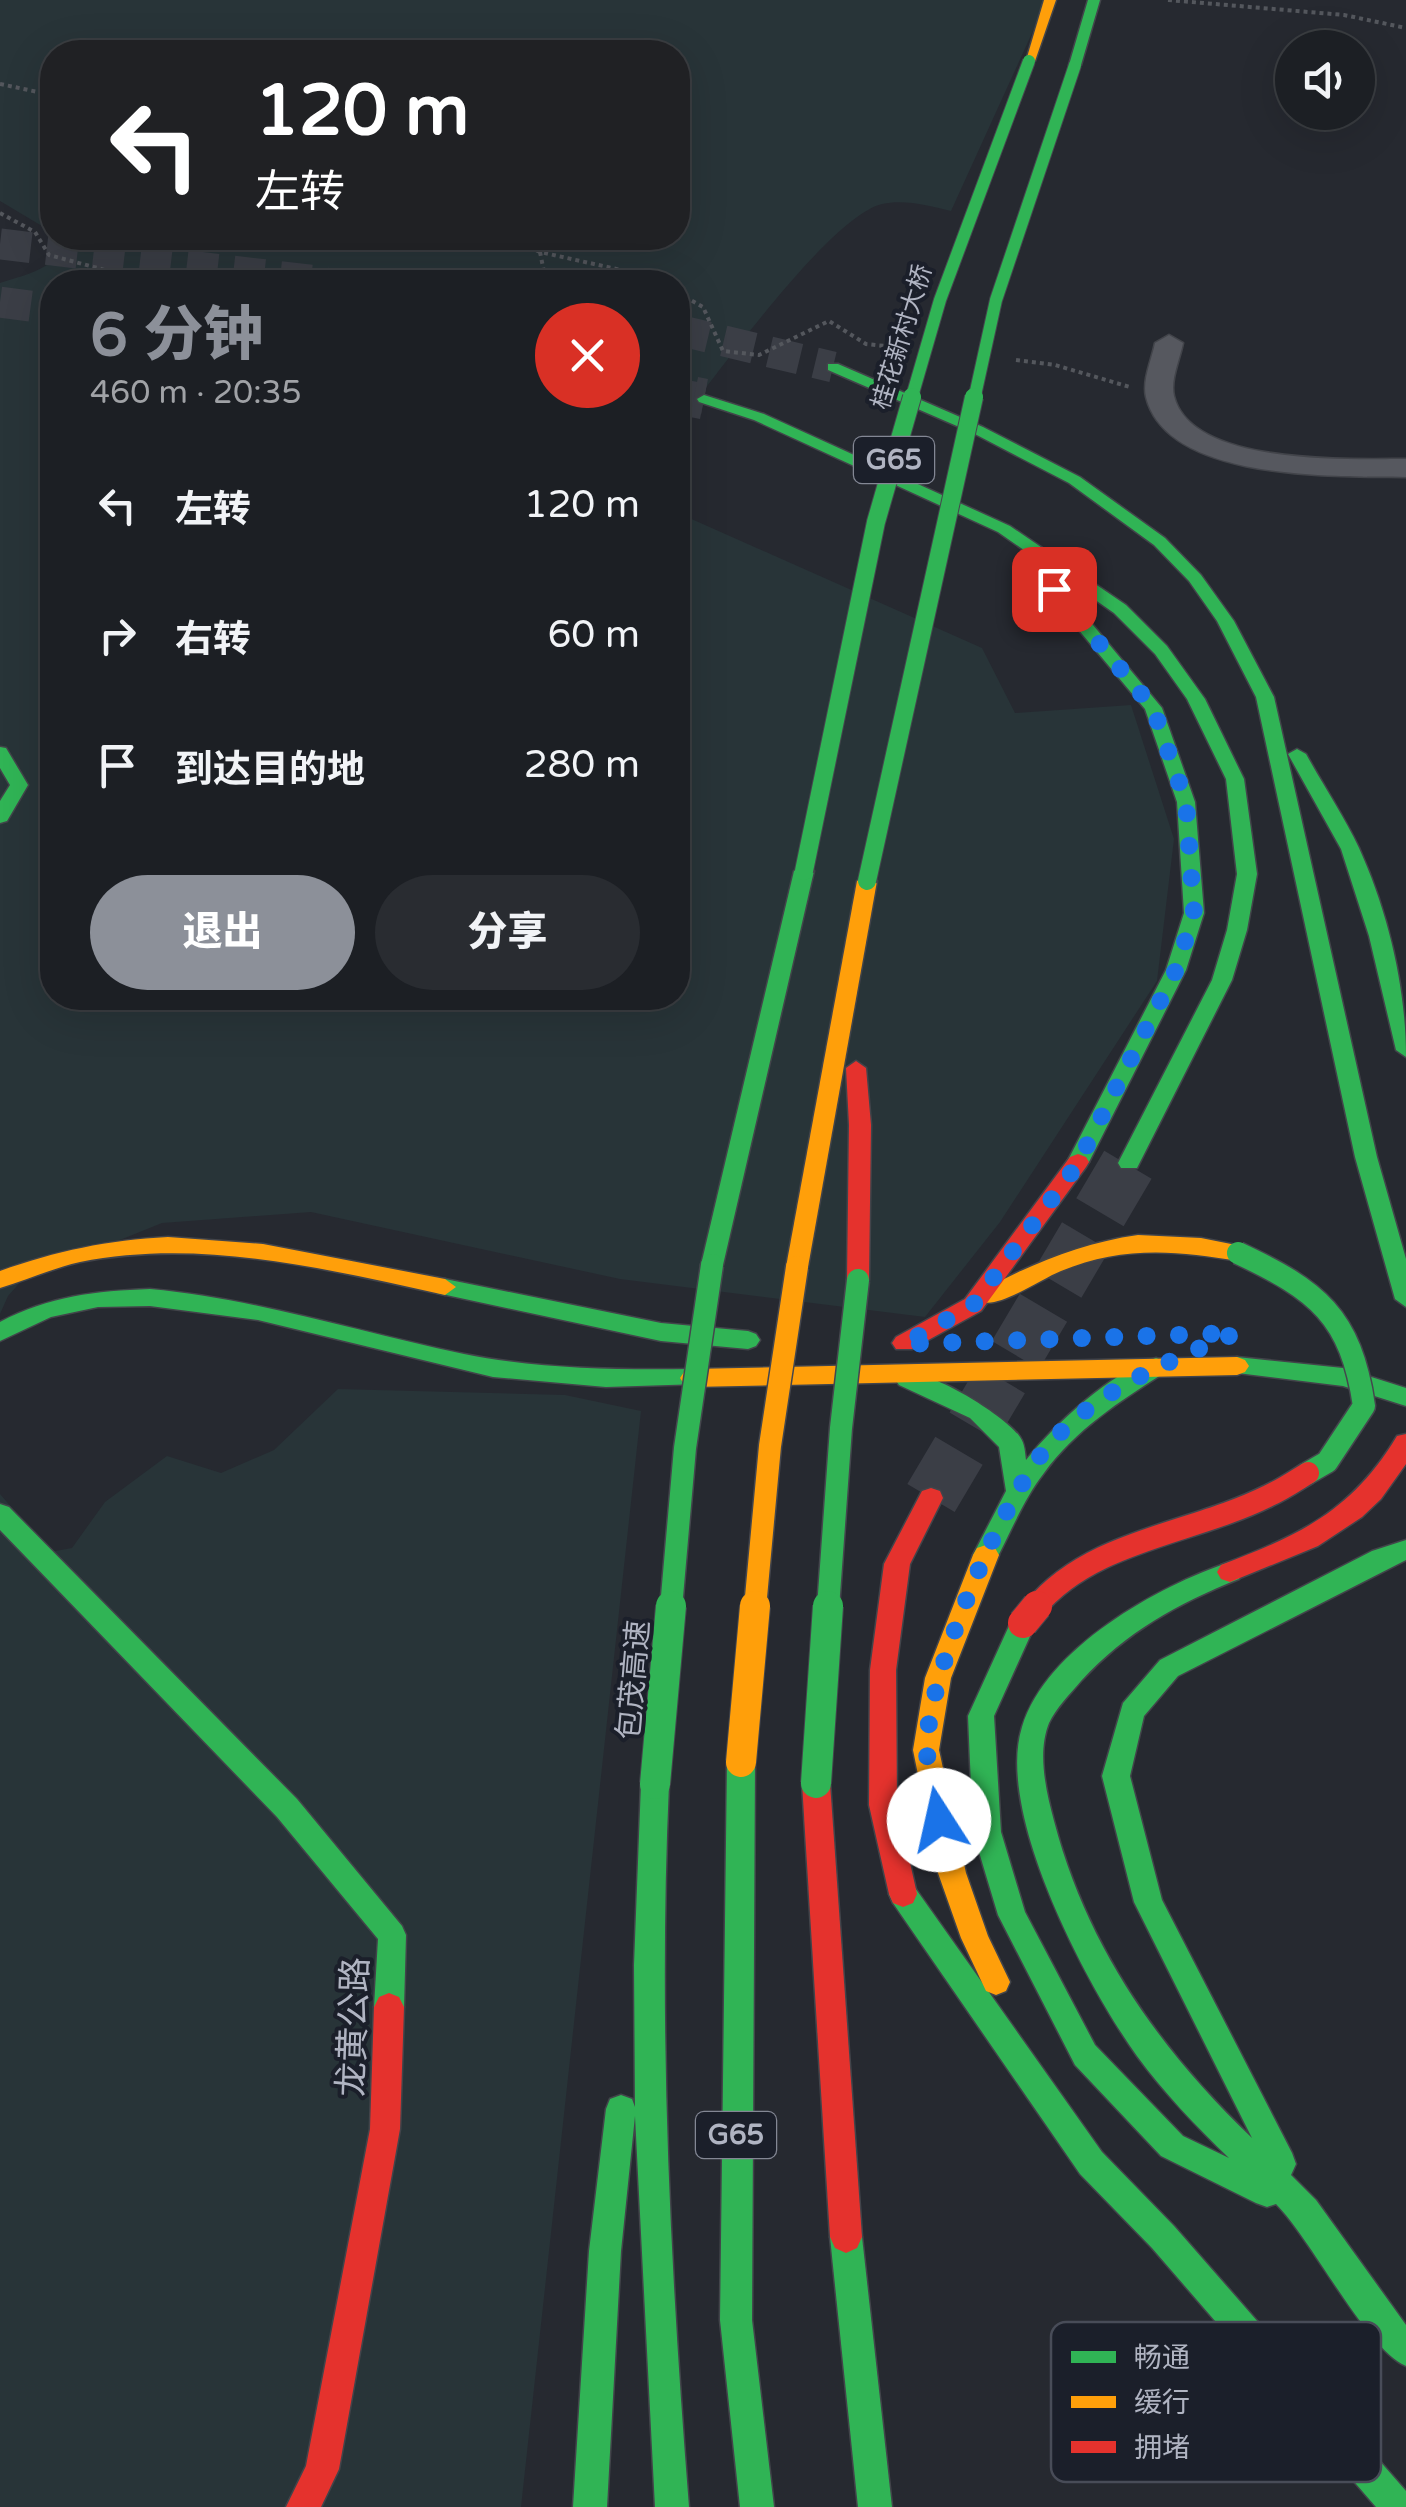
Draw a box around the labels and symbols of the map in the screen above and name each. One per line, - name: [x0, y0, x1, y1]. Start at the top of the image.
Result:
- street label: 桂花新村大桥: [866, 261, 938, 413]
- road number: G65: [854, 437, 934, 483]
- pin: [1012, 547, 1097, 632]
- street label: 包茂高速: [610, 1619, 658, 1741]
- position arrow: [887, 1768, 991, 1872]
- street label: 龙黄公路: [331, 1956, 377, 2098]
- road number: G65: [696, 2112, 776, 2158]
- legend: [1051, 2322, 1381, 2482]
- text: 畅通: [1134, 2341, 1190, 2375]
- text: 缓行: [1134, 2386, 1190, 2420]
- text: 拥堵: [1134, 2431, 1190, 2465]

